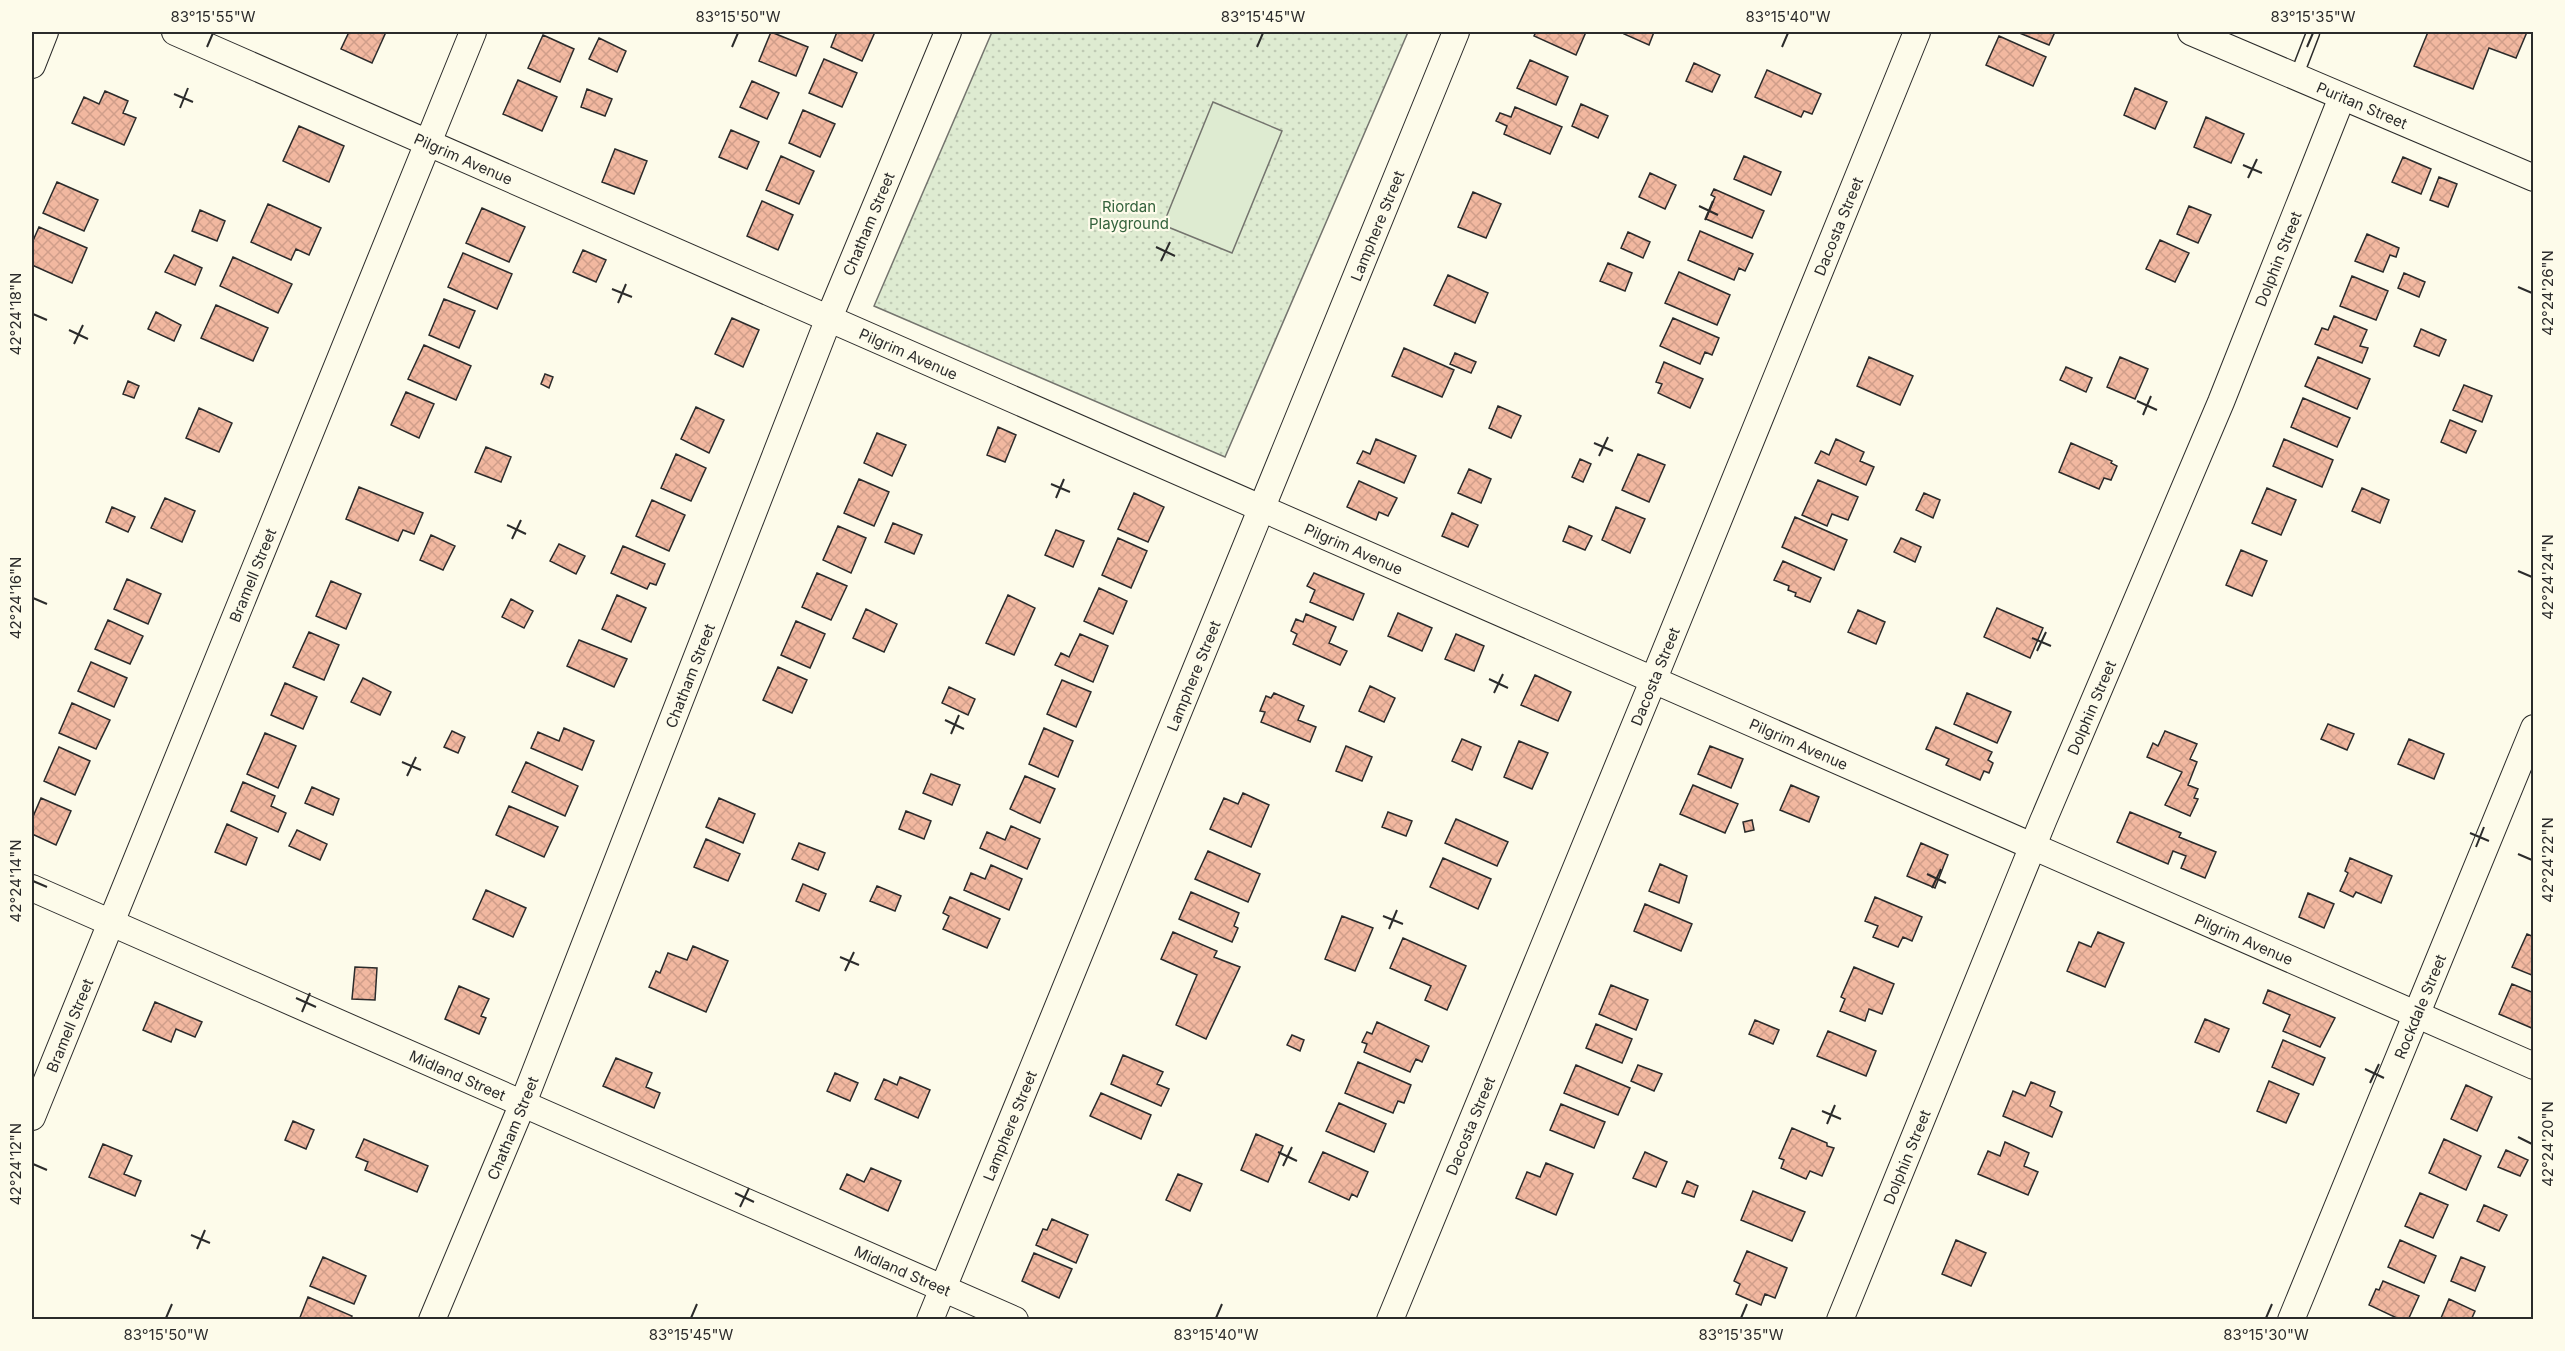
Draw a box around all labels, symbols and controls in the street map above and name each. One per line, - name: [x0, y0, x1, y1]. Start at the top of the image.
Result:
- text: 83°15'55"W: [171, 7, 256, 26]
- text: 83°15'50"W: [695, 7, 781, 26]
- text: 83°15'45"W: [1221, 7, 1305, 26]
- text: 83°15'40"W: [1746, 7, 1831, 26]
- text: 83°15'35"W: [2270, 7, 2356, 26]
- street label: Puritan Street: [2314, 77, 2411, 133]
- street label: Pilgrim Avenue: [411, 129, 516, 188]
- street label: Lamphere Street: [1346, 168, 1408, 284]
- street label: Chatham Street: [838, 169, 898, 278]
- street label: Dacosta Street: [1809, 174, 1867, 278]
- park label: Riordan Playground: [1089, 197, 1169, 233]
- street label: Dolphin Street: [2250, 208, 2305, 309]
- text: 42°24'26"N: [2538, 250, 2557, 336]
- text: 42°24'18"N: [6, 273, 25, 355]
- street label: Pilgrim Avenue: [856, 324, 961, 383]
- street label: Pilgrim Avenue: [1302, 519, 1406, 579]
- street label: Bramell Street: [225, 525, 280, 625]
- text: 42°24'24"N: [2538, 534, 2557, 620]
- text: 42°24'16"N: [6, 557, 25, 639]
- street label: Lamphere Street: [1162, 618, 1224, 734]
- street label: Chatham Street: [661, 621, 718, 730]
- street label: Dacosta Street: [1626, 624, 1683, 728]
- street label: Dolphin Street: [2063, 657, 2120, 758]
- street label: Pilgrim Avenue: [1747, 714, 1851, 774]
- text: 42°24'22"N: [2538, 817, 2557, 903]
- text: 42°24'14"N: [6, 840, 25, 922]
- street label: Pilgrim Avenue: [2192, 909, 2296, 969]
- street label: Rockdale Street: [2390, 951, 2450, 1062]
- street label: Bramell Street: [42, 975, 97, 1075]
- street label: Midland Street: [407, 1046, 509, 1105]
- street label: Lamphere Street: [978, 1067, 1040, 1184]
- street label: Chatham Street: [482, 1074, 542, 1183]
- street label: Dacosta Street: [1441, 1074, 1499, 1178]
- text: 42°24'20"N: [2538, 1101, 2557, 1187]
- street label: Dolphin Street: [1879, 1107, 1934, 1207]
- text: 42°24'12"N: [6, 1123, 25, 1205]
- street label: Midland Street: [852, 1241, 954, 1300]
- text: 83°15'50"W: [123, 1325, 209, 1344]
- text: 83°15'45"W: [649, 1325, 733, 1344]
- text: 83°15'40"W: [1174, 1325, 1259, 1344]
- text: 83°15'35"W: [1698, 1325, 1784, 1344]
- text: 83°15'30"W: [2223, 1325, 2309, 1344]

